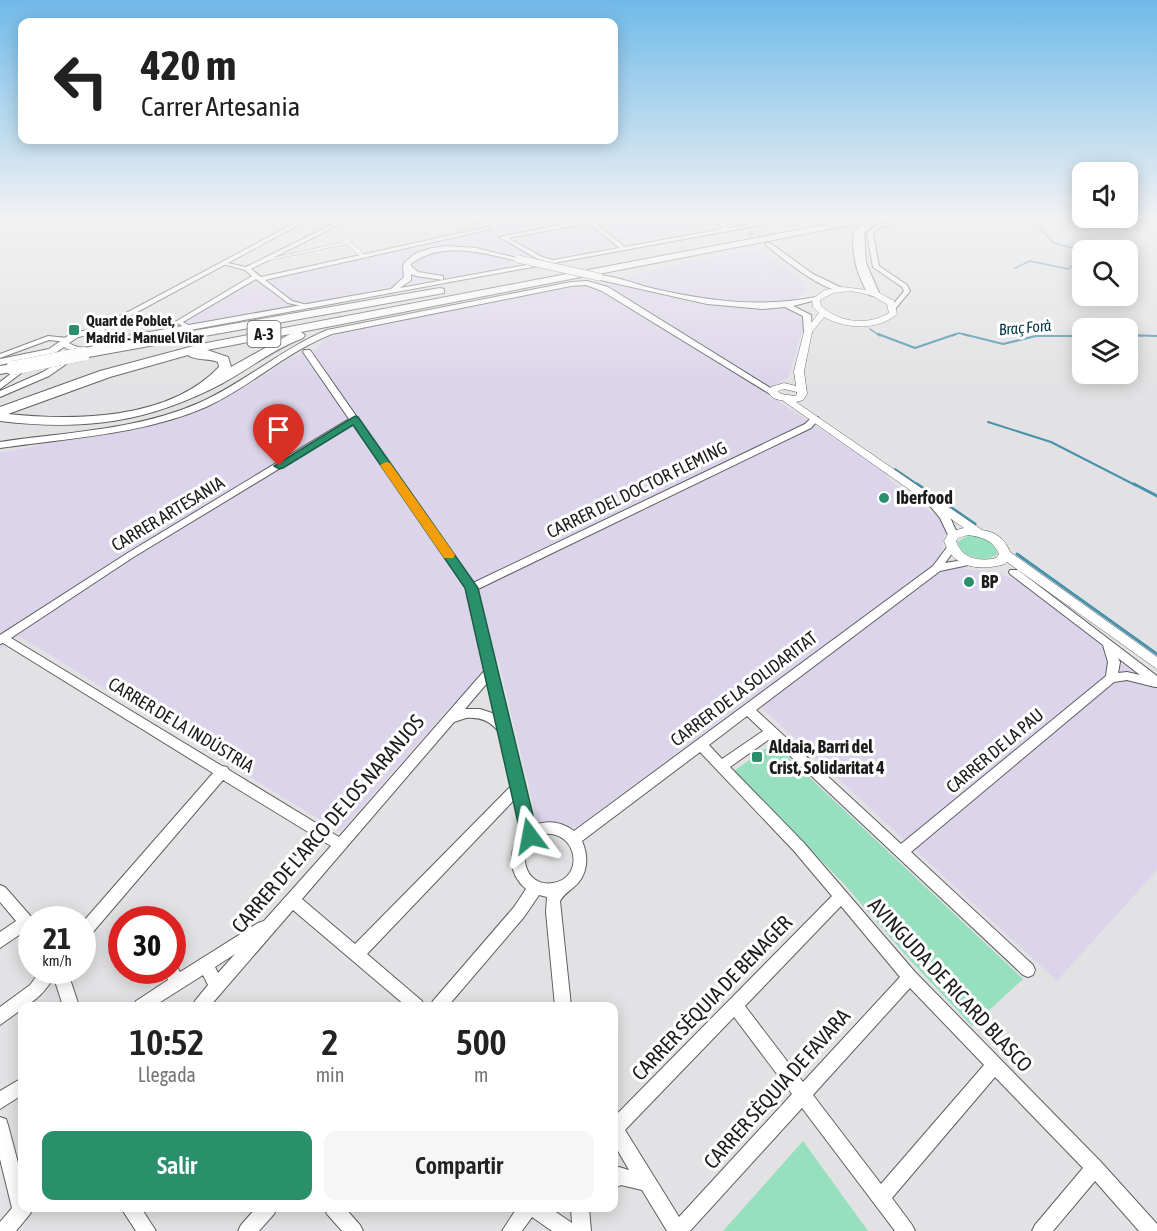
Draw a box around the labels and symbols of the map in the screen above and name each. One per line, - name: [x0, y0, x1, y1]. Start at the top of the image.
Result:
- place label: Quart de Poblet, Madrid - Manuel Vilar: [86, 312, 204, 346]
- water label: Braç Forà: [998, 316, 1053, 339]
- road number: A-3: [248, 321, 280, 347]
- marker: Quart de Poblet, Madrid - Manuel Vilar: [67, 323, 81, 337]
- pin: [253, 404, 304, 466]
- street label: CARRER DEL DOCTOR FLEMING: [543, 437, 730, 542]
- street label: CARRER ARTESANIA: [108, 472, 228, 555]
- place label: Iberfood: [896, 487, 953, 508]
- marker: Iberfood: [877, 491, 891, 505]
- place label: BP: [981, 571, 999, 592]
- marker: BP: [962, 575, 976, 589]
- street label: CARRER DE LA SOLIDARITAT: [666, 627, 821, 750]
- street label: CARRER DE LA INDÚSTRIA: [105, 673, 258, 776]
- street label: CARRER DE LA PAU: [942, 704, 1047, 797]
- street label: CARRER DE L'ARCO DE LOS NARANJOS: [226, 709, 429, 937]
- place label: Aldaia, Barri del Crist, Solidaritat 4: [768, 736, 885, 778]
- marker: Aldaia, Barri del Crist, Solidaritat 4: [750, 750, 764, 764]
- position arrow: [498, 804, 562, 868]
- street label: AVINGUDA DE RICARD BLASCO: [864, 892, 1038, 1076]
- speed limit sign: 30: [108, 906, 186, 984]
- street label: CARRER SÈQUIA DE BENAGER: [626, 910, 797, 1085]
- street label: CARRER SÈQUIA DE FAVARA: [698, 1003, 855, 1173]

